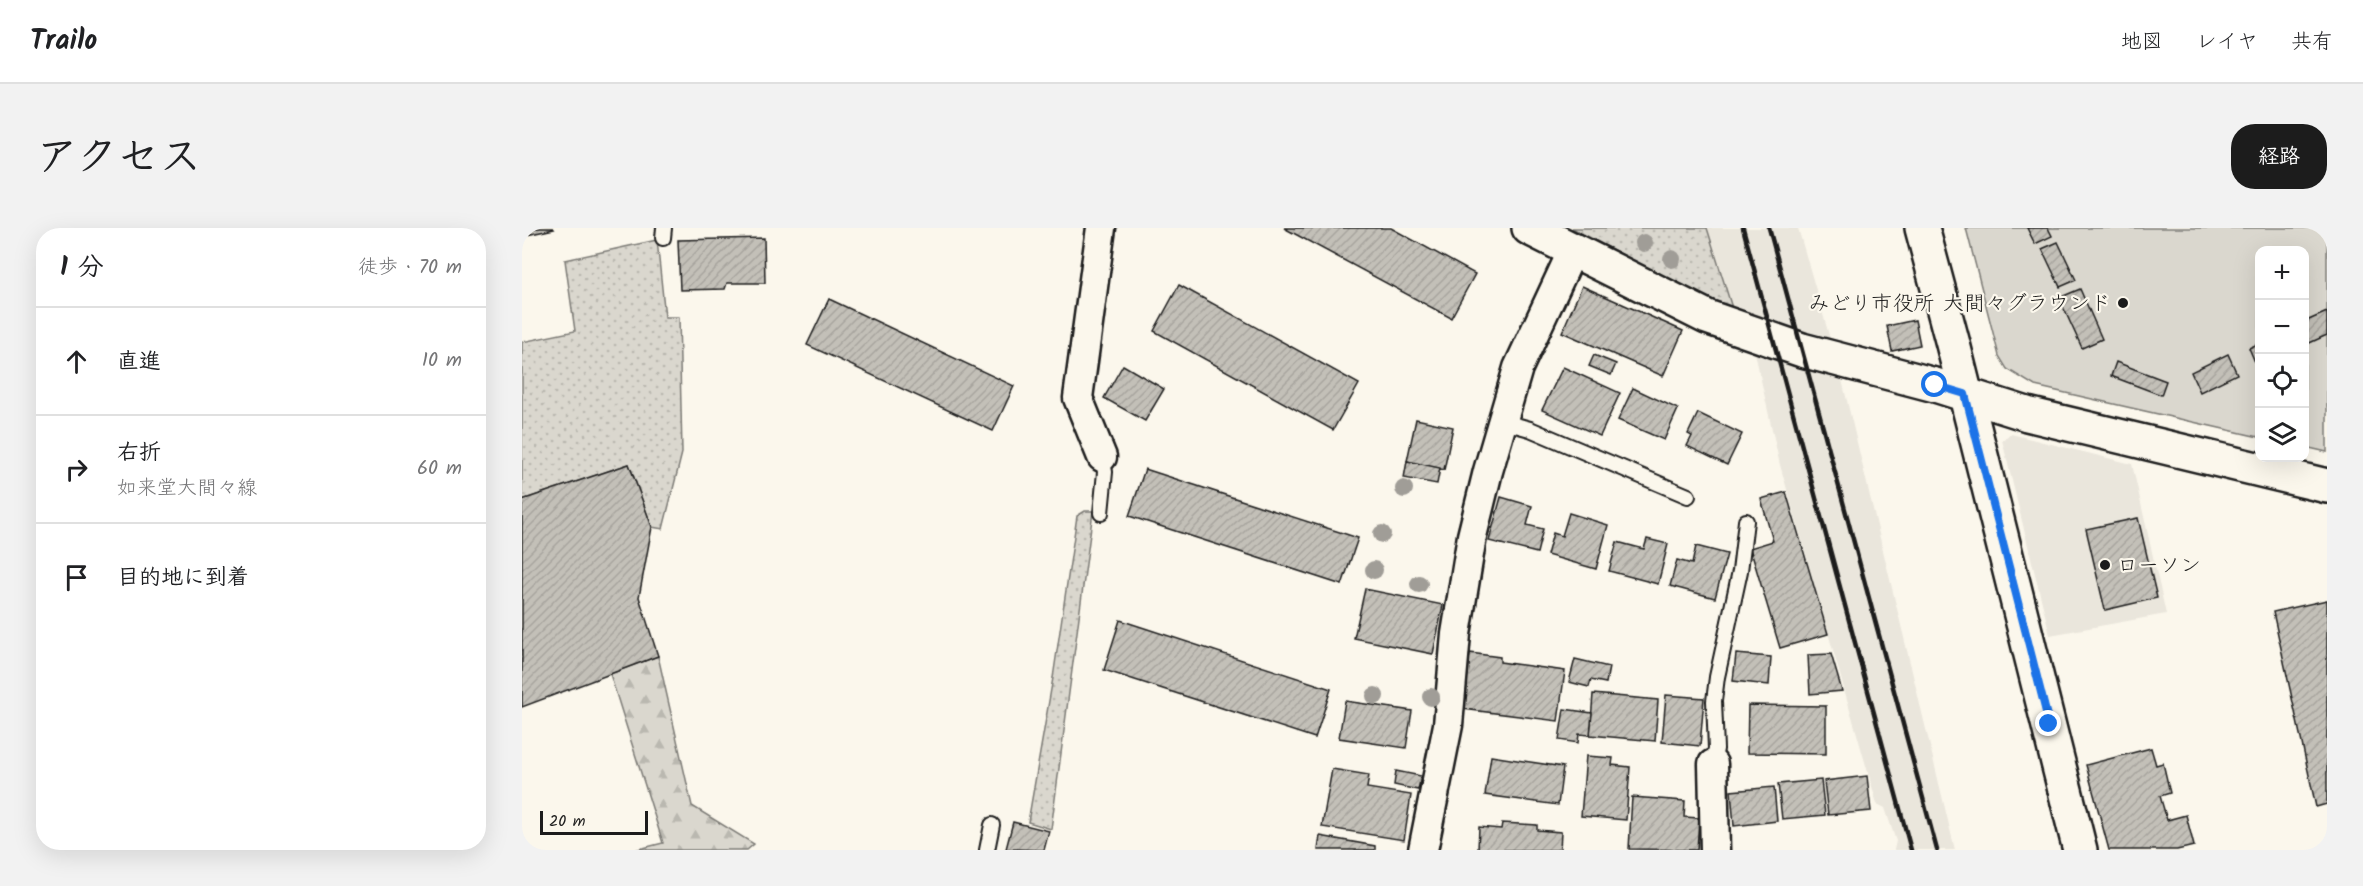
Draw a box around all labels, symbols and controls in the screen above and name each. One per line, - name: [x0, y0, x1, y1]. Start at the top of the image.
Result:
- text: Trailo: [30, 19, 97, 64]
- text: 地図: [2121, 26, 2163, 59]
- text: レイヤ: [2196, 26, 2258, 59]
- text: 共有: [2291, 26, 2333, 59]
- button: 経路: [2231, 124, 2327, 189]
- text: アクセス: [36, 125, 201, 192]
- map controls: [2255, 246, 2309, 462]
- button: +: [2255, 246, 2309, 300]
- text: 1 分: [60, 247, 104, 289]
- text: 徒歩 · 70 m: [358, 252, 462, 284]
- place label: みどり市役所 大間々グラウンド: [1809, 288, 2111, 321]
- marker: みどり市役所 大間々グラウンド: [2116, 296, 2130, 310]
- button: −: [2255, 300, 2309, 354]
- icon: ahead: [60, 345, 93, 378]
- text: 直進: [117, 345, 161, 380]
- text: 10 m: [422, 345, 462, 377]
- button: locate: [2255, 354, 2309, 408]
- route start: [1921, 371, 1947, 397]
- button: layers: [2255, 408, 2309, 462]
- text: 右折: [117, 436, 161, 471]
- icon: right: [60, 453, 93, 486]
- text: 60 m: [417, 453, 462, 485]
- text: 如来堂大間々線: [117, 473, 257, 505]
- place label: ローソン: [2117, 550, 2201, 583]
- marker: ローソン: [2098, 558, 2112, 572]
- icon: arrive: [60, 561, 93, 594]
- text: 目的地に到着: [117, 561, 249, 596]
- route end: [2035, 710, 2061, 736]
- scale bar: [540, 808, 648, 836]
- text: 20 m: [549, 809, 585, 834]

